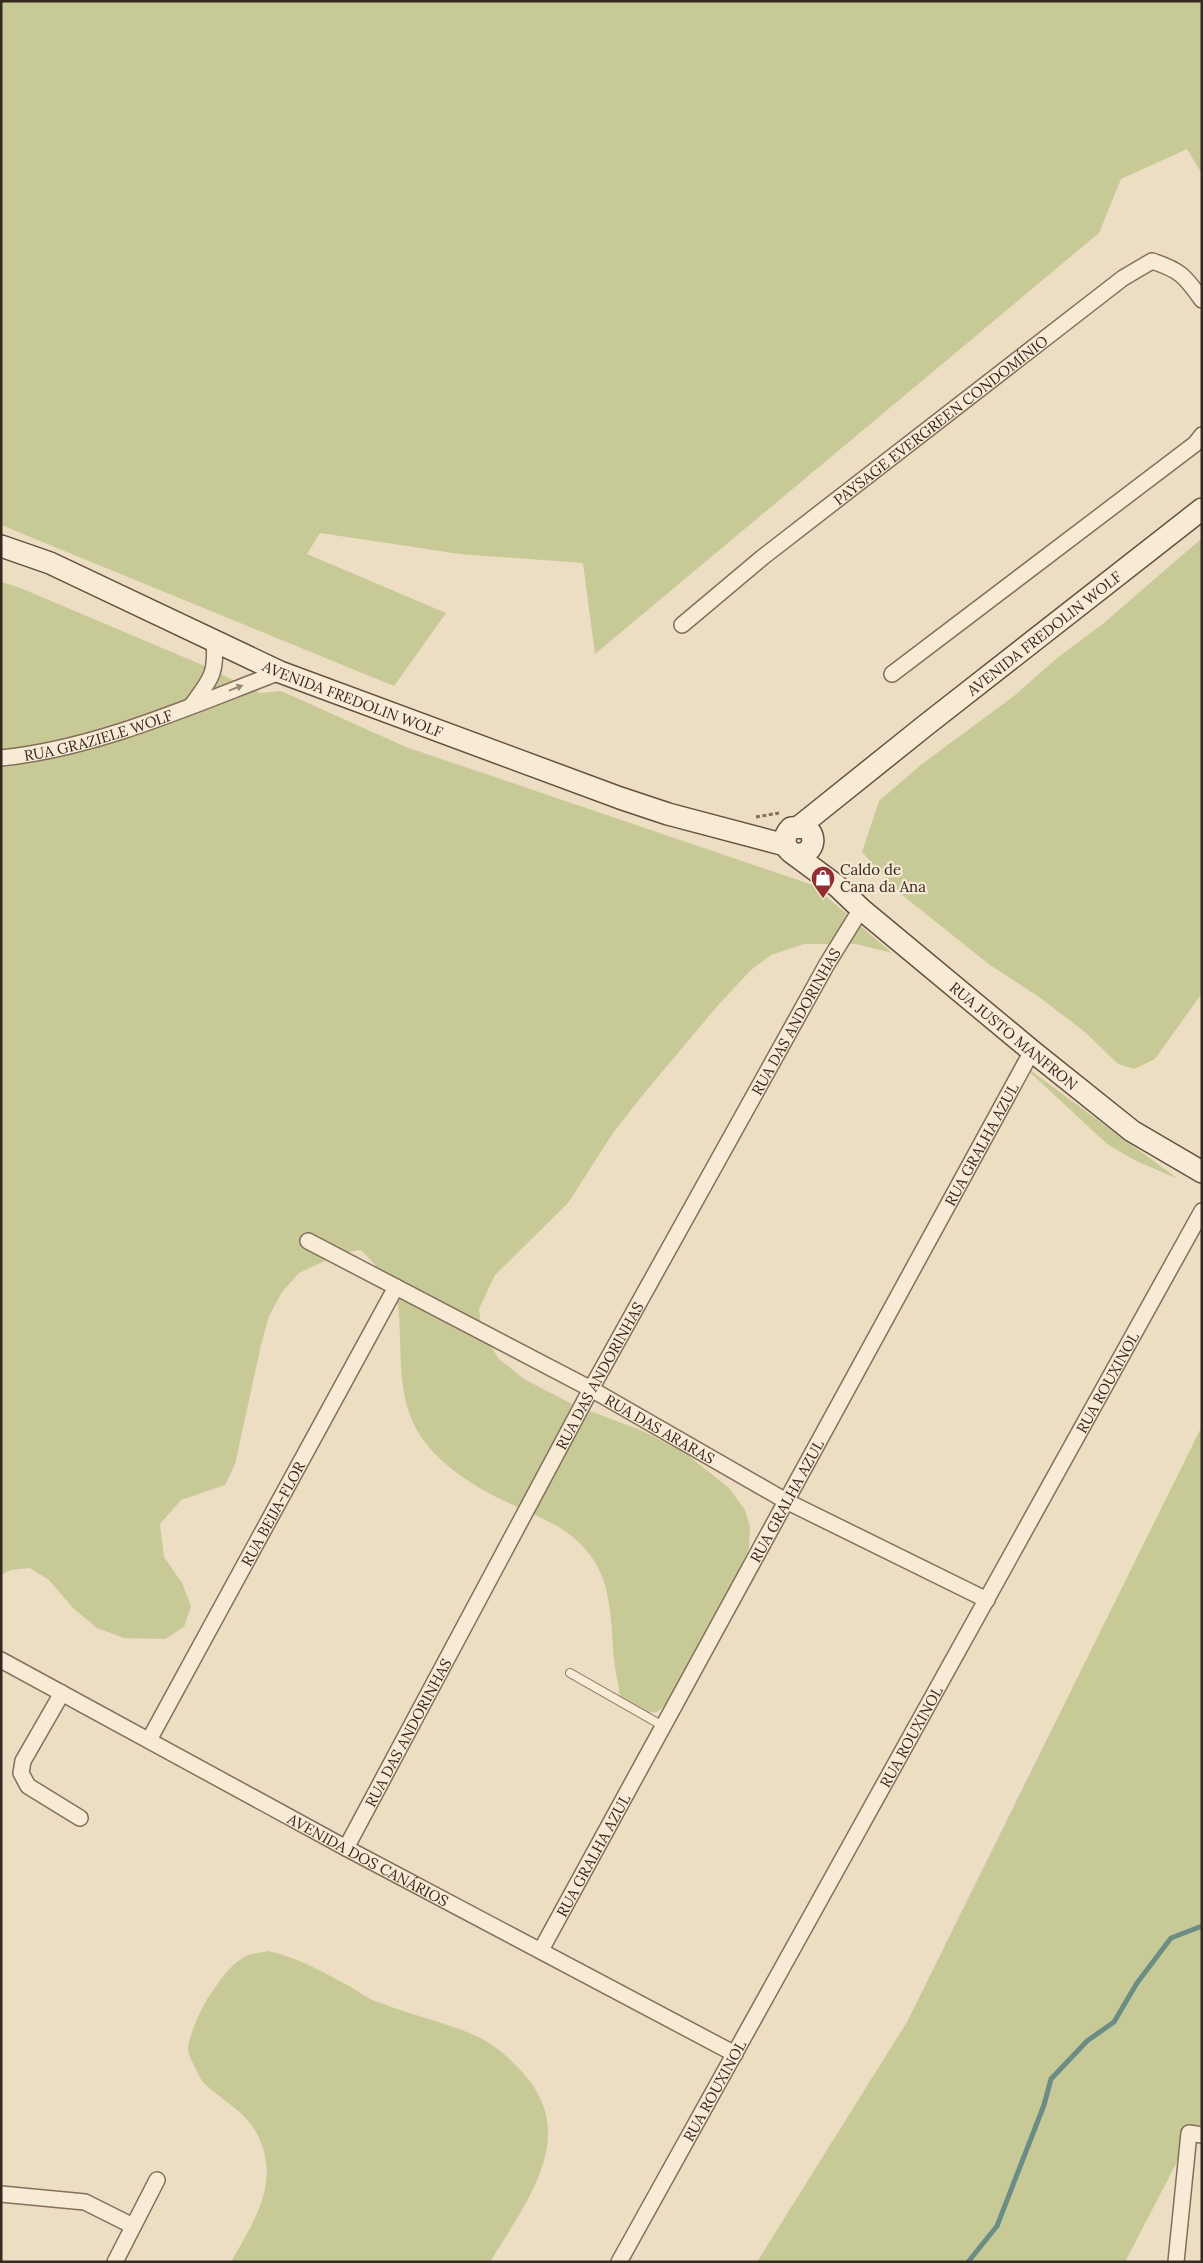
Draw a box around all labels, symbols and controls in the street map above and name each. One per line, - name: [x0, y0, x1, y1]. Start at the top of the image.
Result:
- street label: PAYSAGE EVERGREEN CONDOMÍNIO: [829, 331, 1051, 509]
- street label: AVENIDA FREDOLIN WOLF: [962, 566, 1125, 700]
- street label: AVENIDA FREDOLIN WOLF: [259, 655, 446, 741]
- one-way arrow: [229, 684, 244, 692]
- street label: RUA GRAZIELE WOLF: [22, 705, 175, 764]
- place label: Caldo de Cana da Ana: [840, 860, 926, 896]
- shop icon: Caldo de Cana da Ana: [810, 865, 836, 899]
- street label: RUA DAS ANDORINHAS: [747, 944, 844, 1098]
- street label: RUA JUSTO MANFRON: [946, 977, 1082, 1094]
- street label: RUA GRALHA AZUL: [940, 1079, 1022, 1209]
- street label: RUA DAS ANDORINHAS: [551, 1298, 647, 1453]
- street label: RUA ROUXINOL: [1071, 1328, 1143, 1436]
- street label: RUA DAS ARARAS: [602, 1390, 718, 1468]
- street label: RUA GRALHA AZUL: [745, 1436, 828, 1565]
- street label: RUA BEIJA-FLOR: [236, 1457, 309, 1569]
- street label: RUA DAS ANDORINHAS: [360, 1655, 455, 1810]
- street label: RUA ROUXINOL: [875, 1682, 946, 1790]
- street label: RUA GRALHA AZUL: [552, 1790, 634, 1920]
- street label: AVENIDA DOS CANÁRIOS: [284, 1808, 452, 1910]
- street label: RUA ROUXINOL: [678, 2036, 750, 2145]

